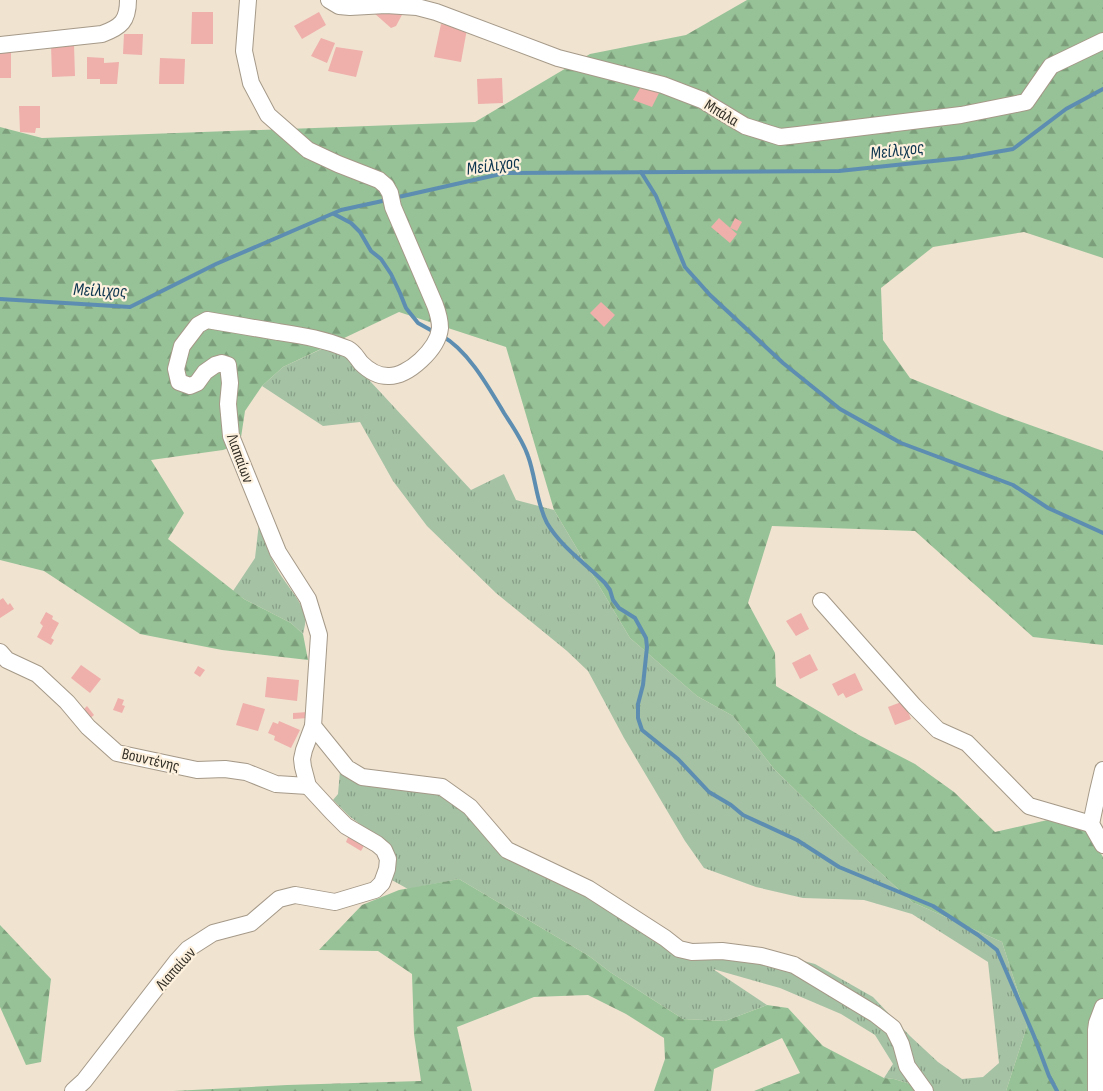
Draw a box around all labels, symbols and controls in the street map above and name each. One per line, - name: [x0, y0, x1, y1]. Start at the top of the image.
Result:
- street label: Μπάλα: [701, 96, 742, 131]
- water label: Μείλιχος: [869, 137, 925, 164]
- water label: Μείλιχος: [465, 151, 521, 180]
- water label: Μείλιχος: [73, 279, 127, 302]
- street label: Λιαπαίων: [222, 430, 257, 486]
- street label: Βουντένης: [120, 745, 181, 776]
- street label: Λιαπαίων: [151, 944, 200, 995]

